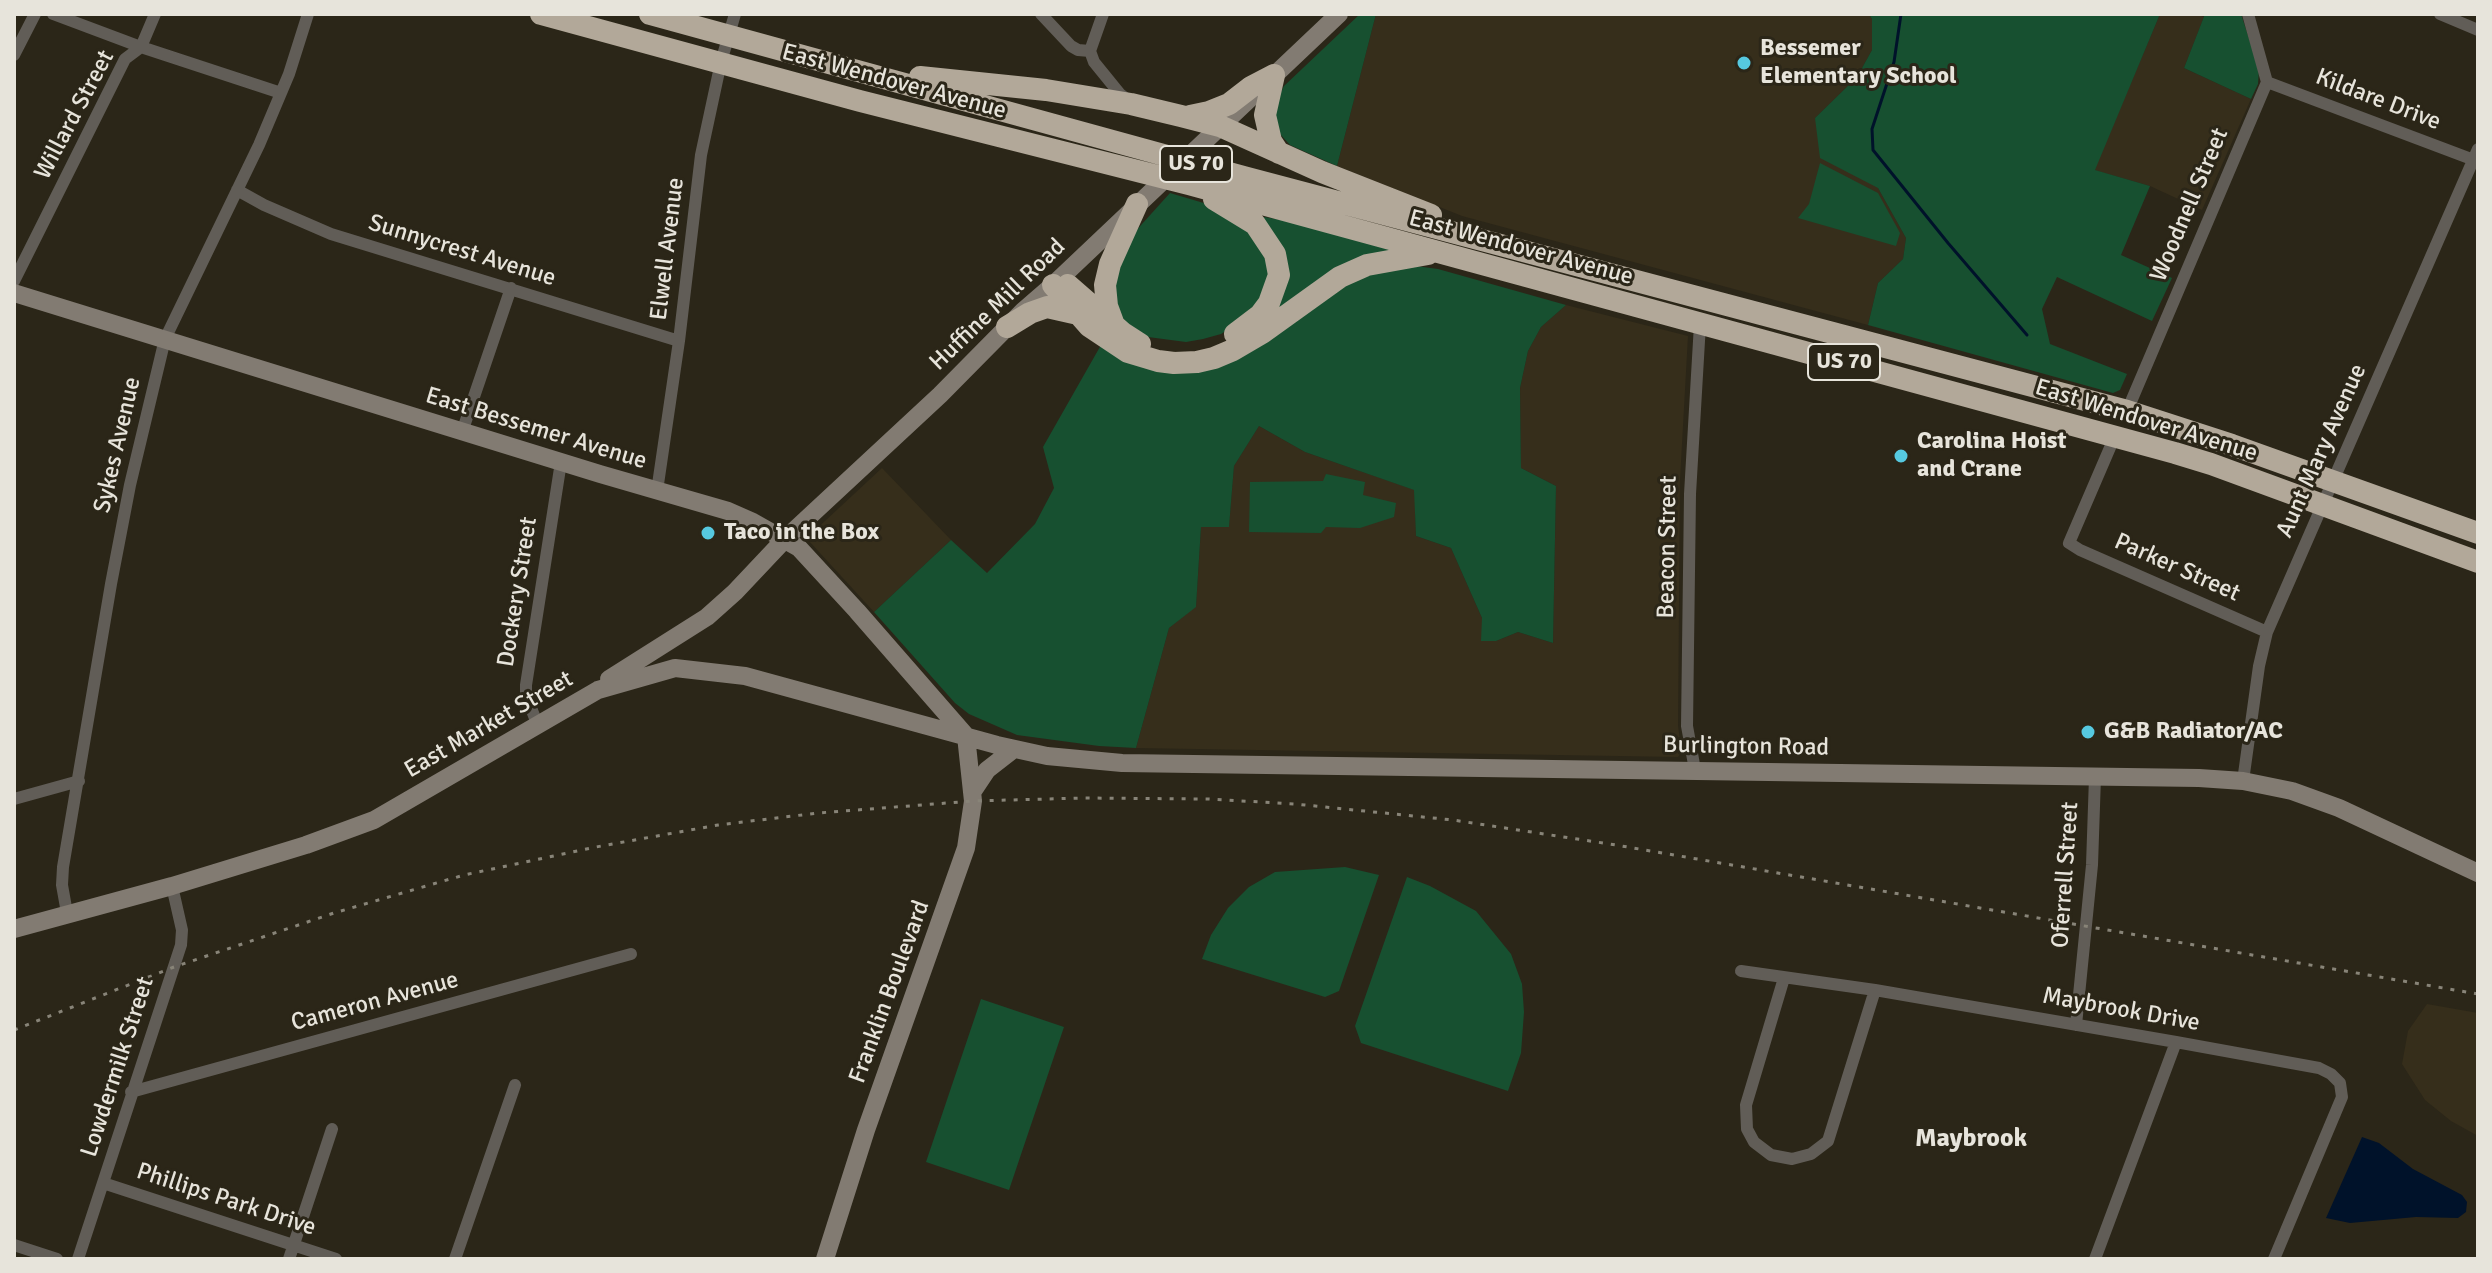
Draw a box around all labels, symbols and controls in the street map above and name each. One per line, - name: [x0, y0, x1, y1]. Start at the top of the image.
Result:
- place label: Bessemer Elementary School: [1760, 35, 1957, 91]
- street label: East Wendover Avenue: [779, 38, 1009, 126]
- street label: Willard Street: [29, 46, 121, 184]
- marker: Bessemer Elementary School: [1735, 54, 1753, 72]
- street label: Kildare Drive: [2311, 63, 2445, 137]
- street label: Woodnell Street: [2145, 124, 2235, 286]
- road number: US 70: [1160, 146, 1232, 182]
- street label: Elwell Avenue: [645, 176, 691, 322]
- street label: East Wendover Avenue: [1406, 204, 1636, 292]
- street label: Sunnycrest Avenue: [365, 209, 559, 293]
- street label: Huffine Mill Road: [924, 233, 1072, 377]
- road number: US 70: [1808, 344, 1880, 380]
- street label: Aunt Mary Avenue: [2271, 360, 2373, 542]
- street label: East Wendover Avenue: [2031, 373, 2261, 469]
- street label: Sykes Avenue: [88, 374, 148, 516]
- street label: East Bessemer Avenue: [422, 382, 650, 476]
- place label: Carolina Hoist and Crane: [1917, 428, 2066, 484]
- marker: Carolina Hoist and Crane: [1892, 447, 1910, 465]
- street label: Beacon Street: [1652, 475, 1684, 619]
- street label: Dockery Street: [492, 515, 544, 669]
- place label: Taco in the Box: [724, 519, 879, 547]
- marker: Taco in the Box: [699, 524, 717, 542]
- street label: Parker Street: [2110, 528, 2244, 608]
- street label: East Market Street: [400, 665, 578, 785]
- place label: G&B Radiator/AC: [2104, 718, 2283, 746]
- marker: G&B Radiator/AC: [2079, 723, 2097, 741]
- street label: Burlington Road: [1663, 731, 1829, 763]
- street label: Oferrell Street: [2047, 801, 2085, 949]
- street label: Franklin Boulevard: [844, 897, 936, 1087]
- street label: Cameron Avenue: [288, 966, 462, 1038]
- street label: Lowdermilk Street: [75, 973, 161, 1161]
- street label: Maybrook Drive: [2040, 982, 2202, 1038]
- district label: Maybrook: [1915, 1123, 2027, 1155]
- street label: Phillips Park Drive: [133, 1157, 319, 1243]

